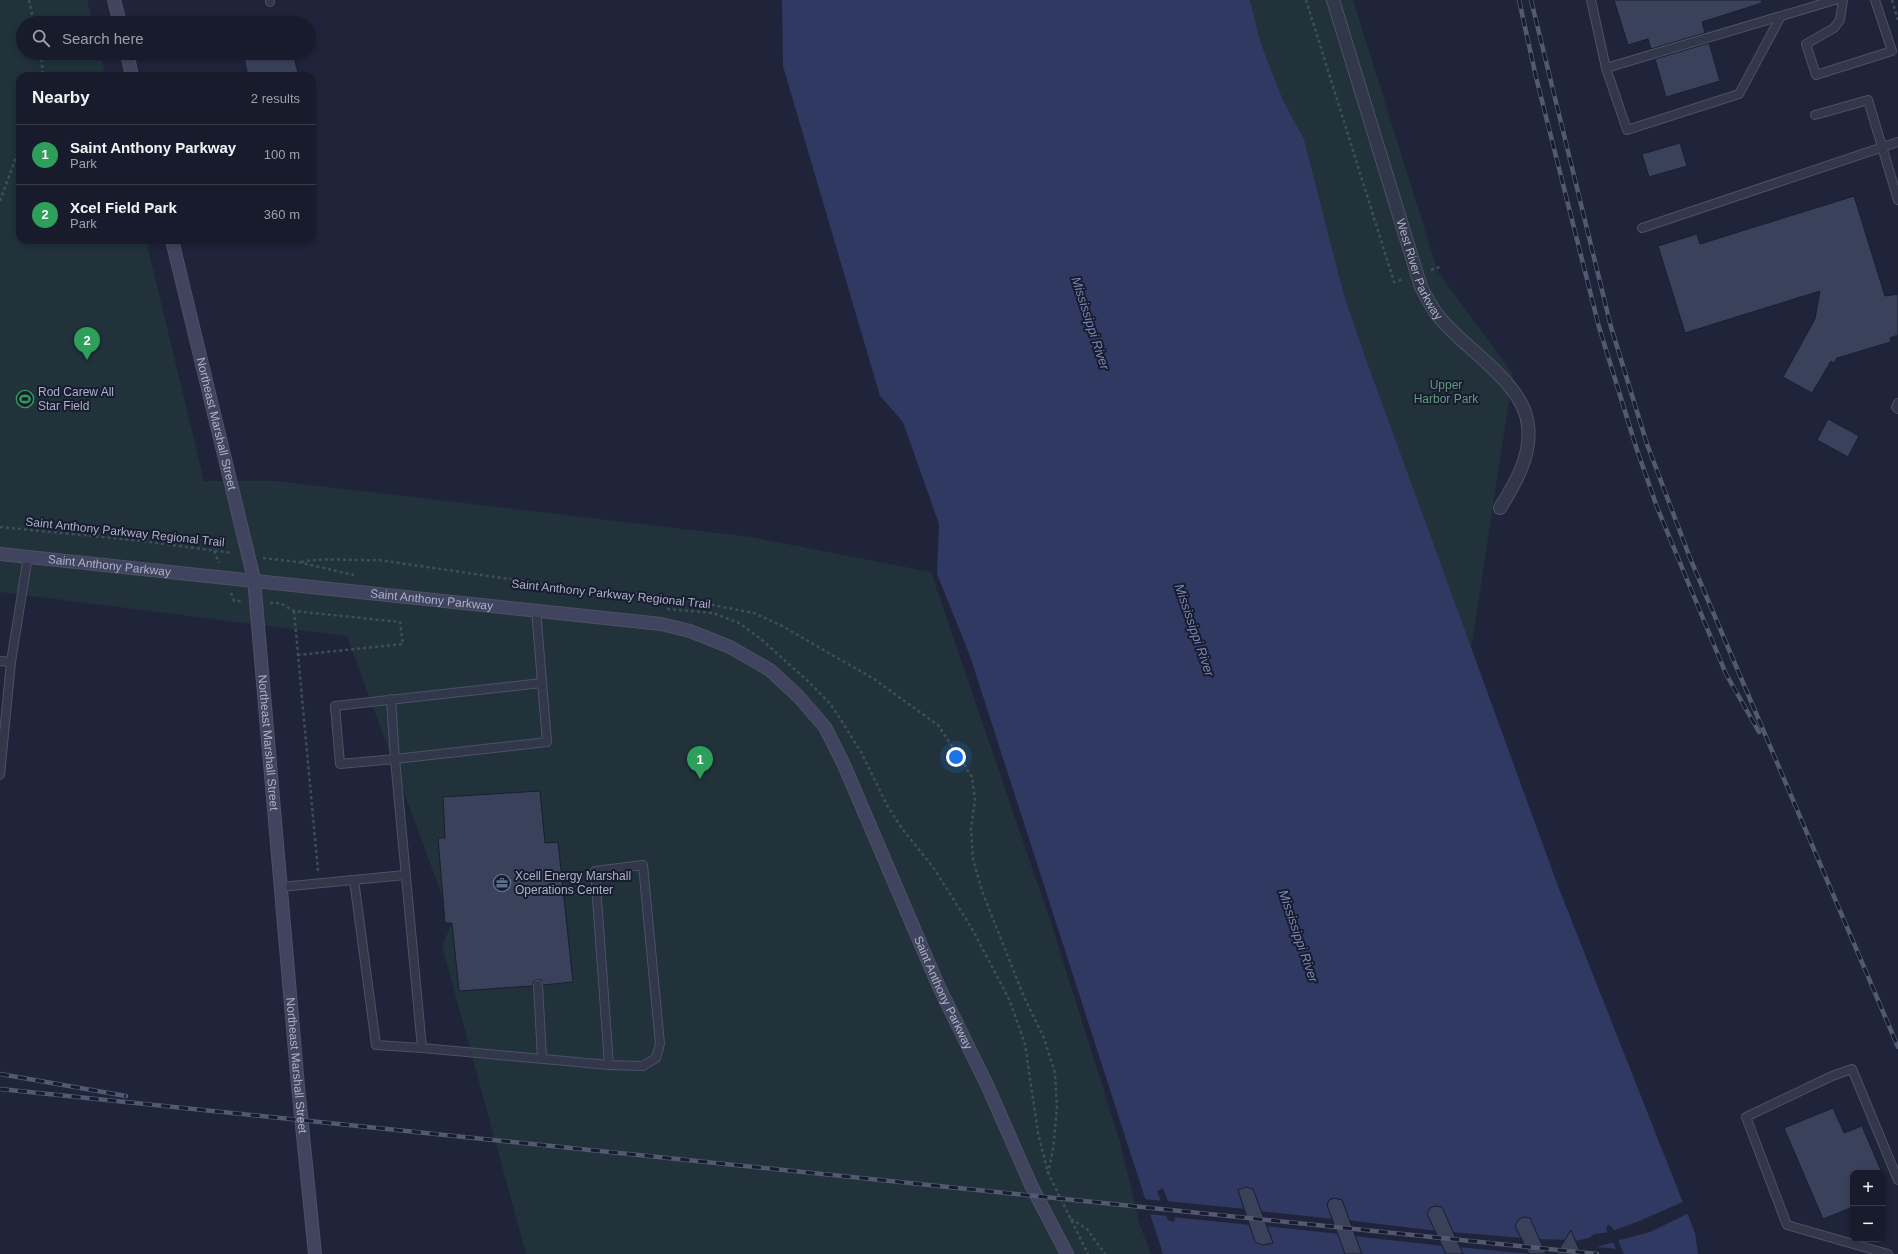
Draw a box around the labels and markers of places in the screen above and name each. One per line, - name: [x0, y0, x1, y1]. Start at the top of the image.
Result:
- pin: 2: [74, 327, 100, 360]
- place label: Rod Carew All Star Field: [38, 385, 114, 413]
- sports icon: Rod Carew All Star Field: [15, 389, 35, 409]
- pin: 1: [687, 746, 713, 779]
- place label: Xcell Energy Marshall Operations Center: [515, 869, 631, 897]
- office icon: Xcell Energy Marshall Operations Center: [492, 873, 512, 893]

